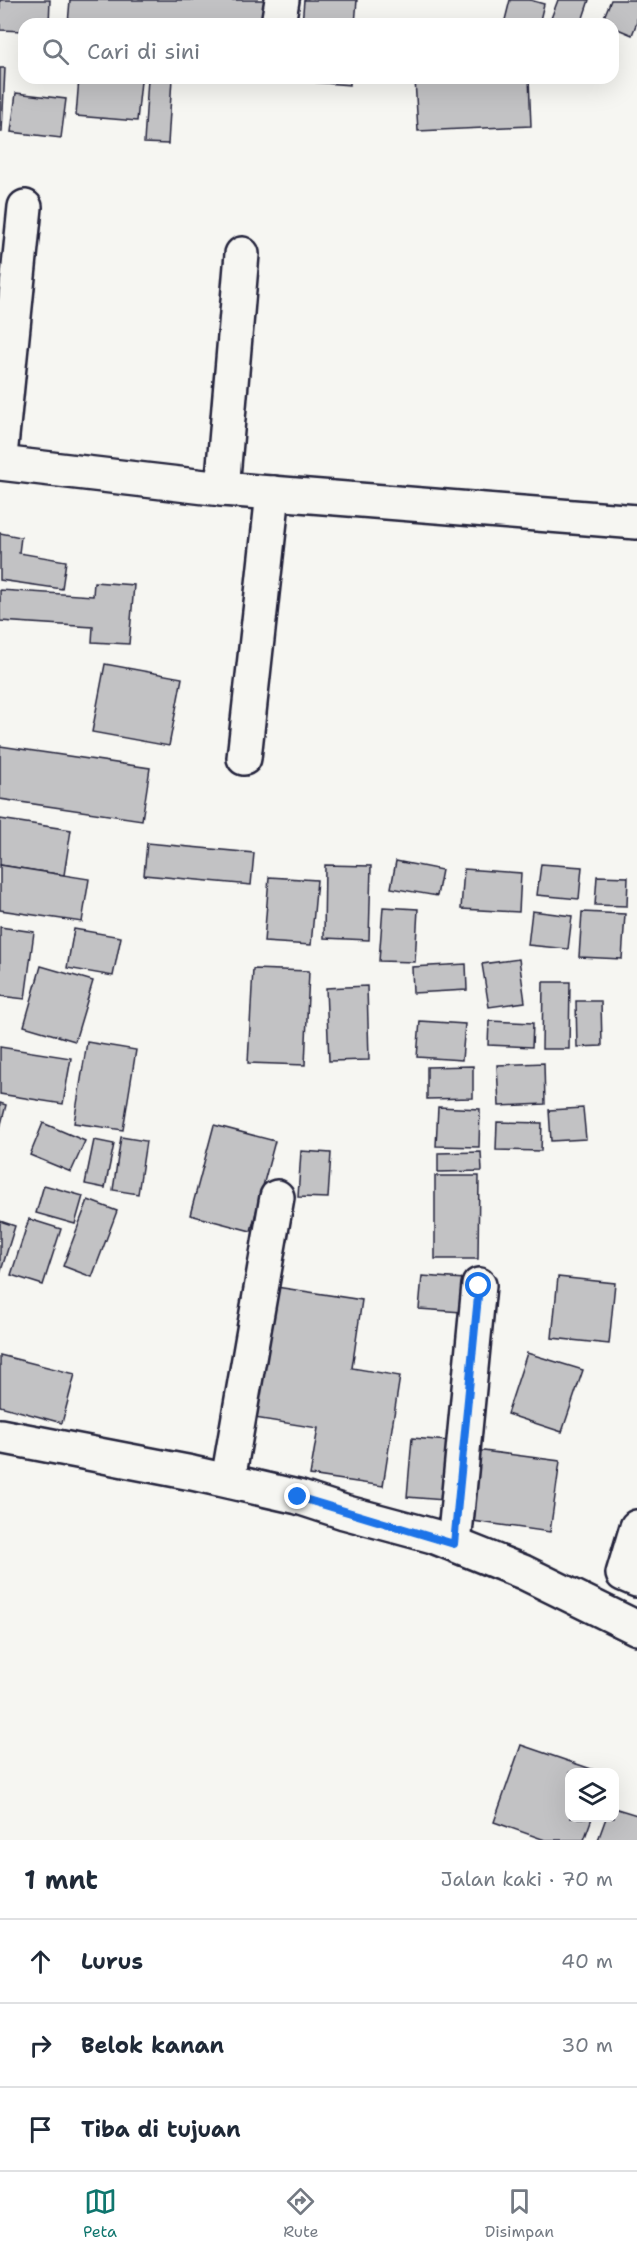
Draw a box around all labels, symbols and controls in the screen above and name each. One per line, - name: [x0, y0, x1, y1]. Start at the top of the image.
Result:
- search box: [18, 18, 619, 84]
- icon: search: [39, 35, 72, 68]
- text: Cari di sini: [87, 37, 200, 66]
- route start: [465, 1272, 491, 1298]
- route end: [284, 1483, 310, 1509]
- map controls: [565, 1768, 619, 1822]
- button: layers: [565, 1768, 619, 1822]
- text: 1 mnt: [24, 1862, 98, 1897]
- text: Jalan kaki · 70 m: [441, 1866, 613, 1892]
- icon: ahead: [24, 1945, 57, 1978]
- text: Lurus: [81, 1947, 143, 1976]
- text: 40 m: [561, 1948, 613, 1974]
- icon: right: [24, 2029, 57, 2062]
- text: Belok kanan: [81, 2031, 224, 2060]
- text: 30 m: [561, 2032, 613, 2058]
- icon: arrive: [24, 2113, 57, 2146]
- text: Tiba di tujuan: [81, 2115, 241, 2144]
- tab: Peta: [83, 2185, 117, 2242]
- tab: Rute: [283, 2185, 319, 2242]
- tab: Disimpan: [485, 2185, 554, 2242]

